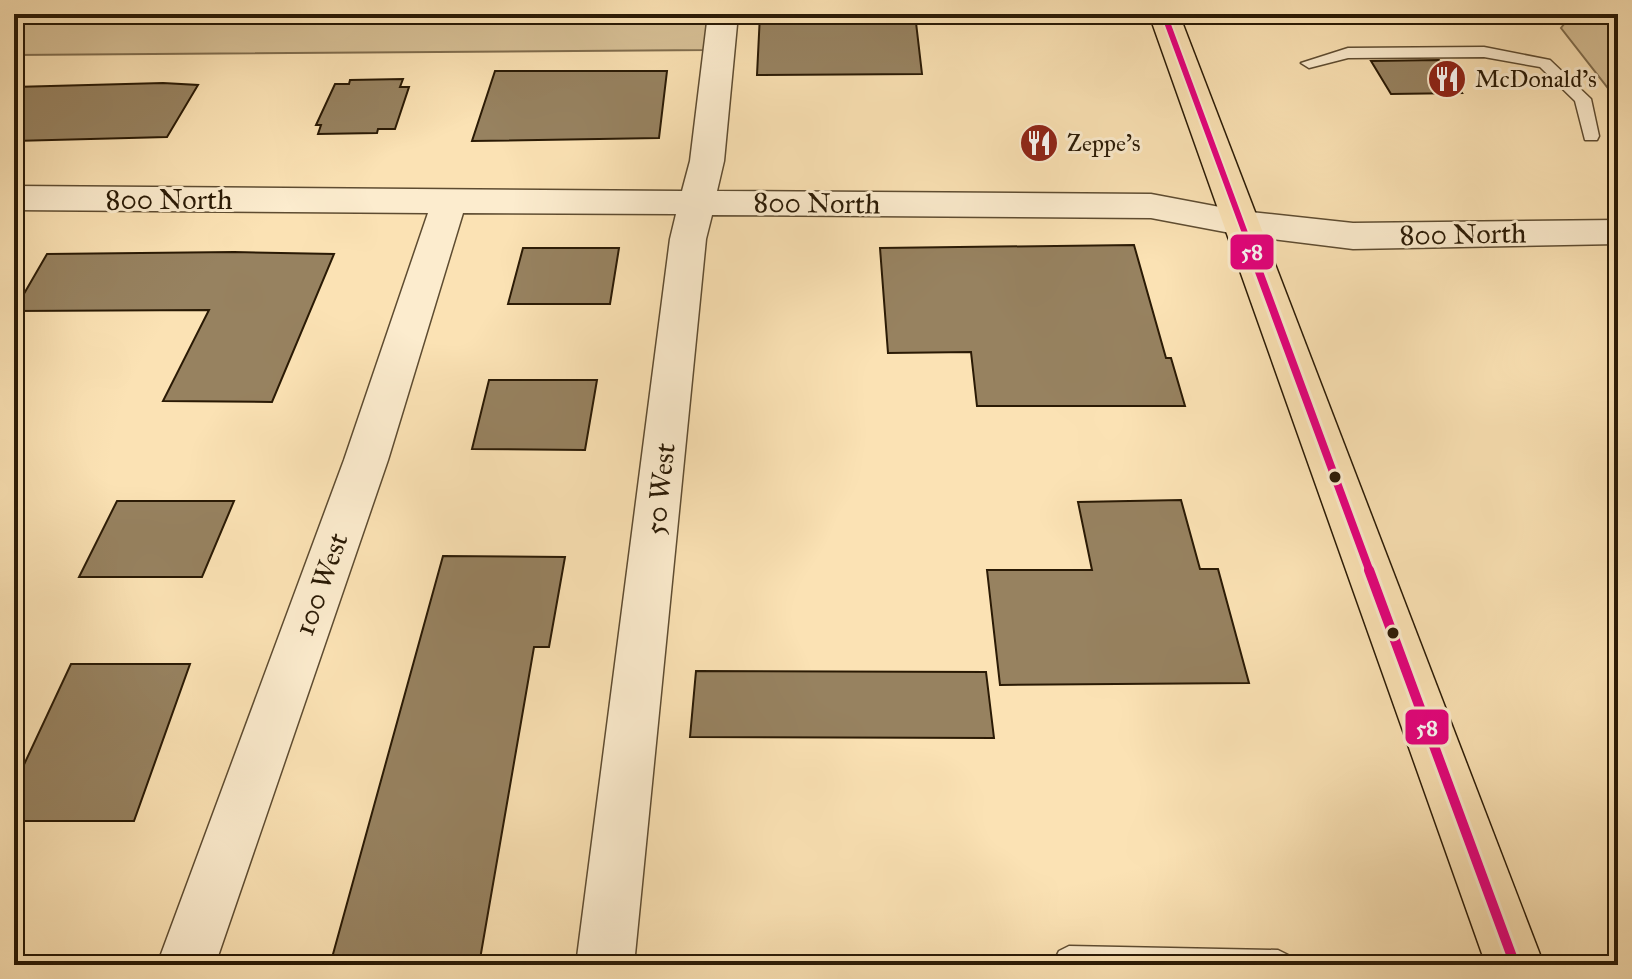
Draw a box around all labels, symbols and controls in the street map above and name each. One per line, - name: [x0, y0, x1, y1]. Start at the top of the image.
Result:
- restaurant icon: McDonald's: [1426, 58, 1468, 100]
- place label: McDonald's: [1475, 64, 1597, 94]
- restaurant icon: Zeppe's: [1018, 122, 1060, 164]
- place label: Zeppe's: [1067, 128, 1141, 158]
- street label: 800 North: [106, 182, 233, 217]
- street label: 800 North: [753, 184, 881, 222]
- street label: 800 North: [1399, 215, 1527, 253]
- line badge: 58: [1229, 233, 1275, 271]
- text: 58: [1241, 238, 1263, 265]
- street label: 50 West: [637, 441, 683, 537]
- unlabelled marker: [1327, 469, 1343, 485]
- street label: 100 West: [286, 528, 356, 640]
- unlabelled marker: [1385, 625, 1401, 641]
- line badge: 58: [1404, 708, 1450, 746]
- text: 58: [1416, 714, 1438, 741]

